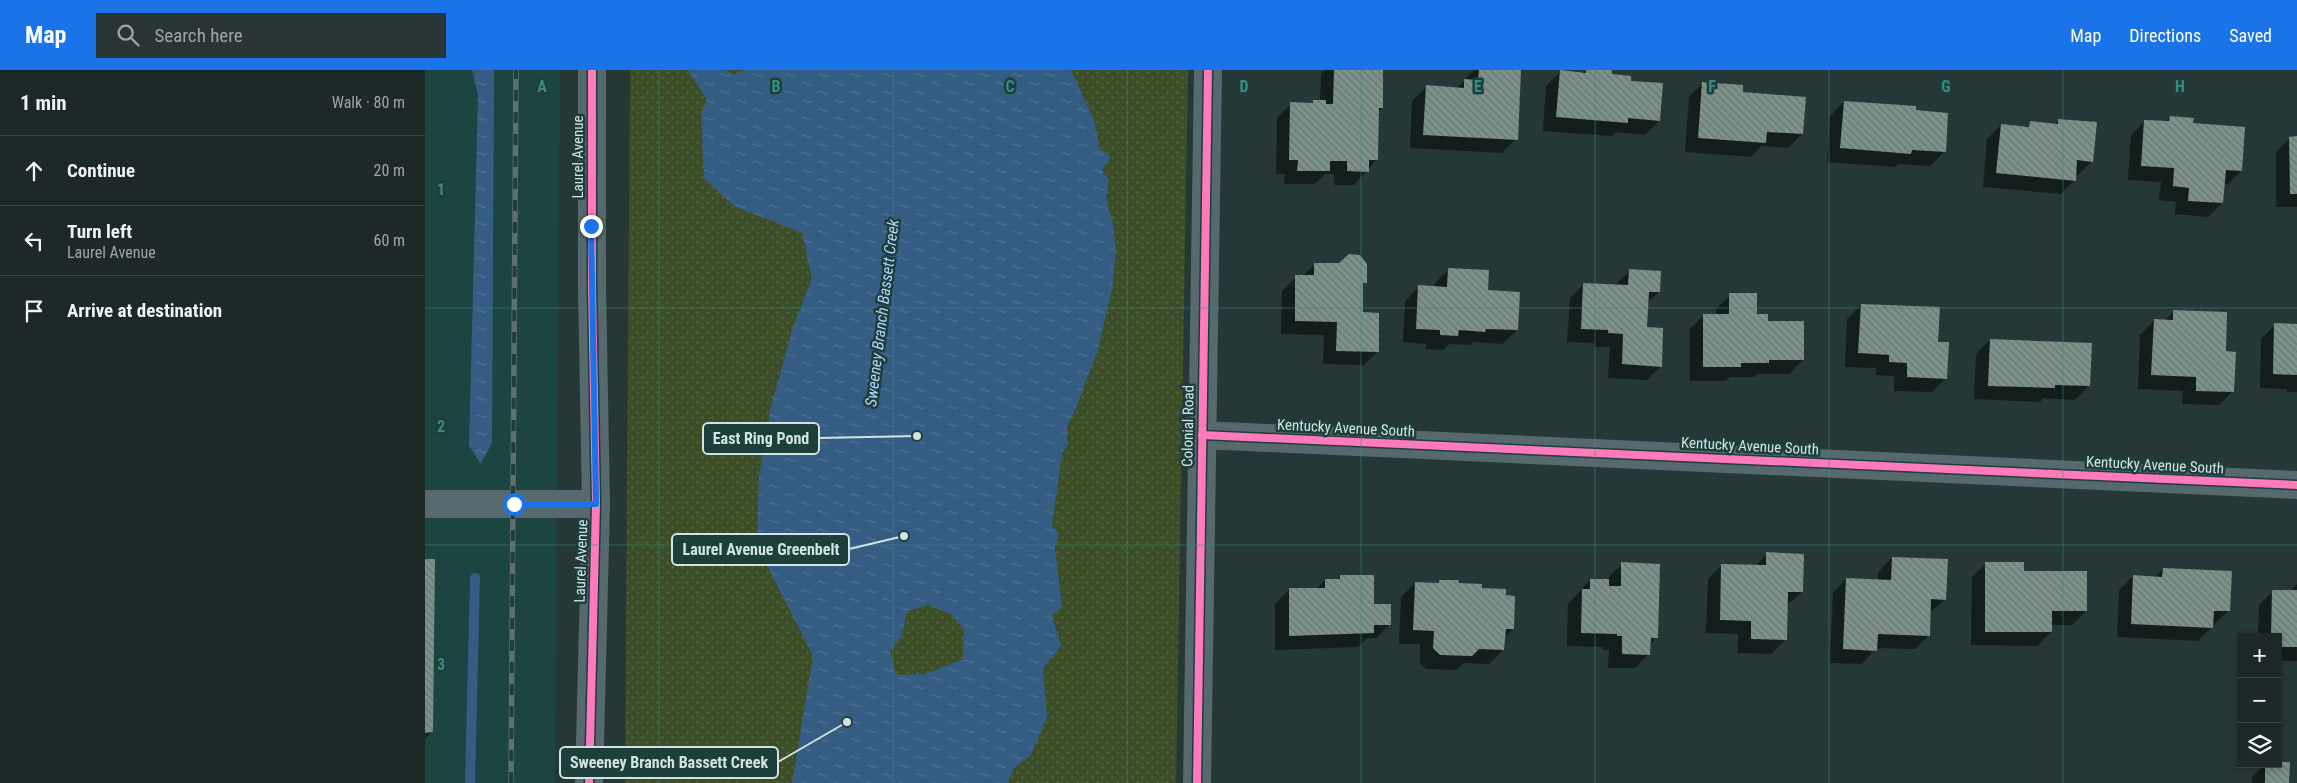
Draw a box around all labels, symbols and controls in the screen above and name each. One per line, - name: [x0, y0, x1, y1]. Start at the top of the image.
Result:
- search box: [96, 13, 446, 58]
- text: Map: [25, 21, 66, 49]
- icon: search: [114, 21, 142, 49]
- text: Search here: [154, 24, 243, 47]
- text: Map: [2070, 25, 2101, 46]
- text: Directions: [2129, 25, 2201, 46]
- text: Saved: [2229, 25, 2272, 46]
- text: A: [537, 77, 547, 96]
- text: B: [772, 77, 781, 96]
- text: C: [1005, 77, 1015, 96]
- text: D: [1239, 77, 1249, 96]
- text: E: [1474, 77, 1482, 96]
- text: F: [1708, 77, 1716, 96]
- text: G: [1941, 77, 1951, 96]
- text: H: [2175, 77, 2185, 96]
- text: 1 min: [20, 91, 67, 115]
- text: Walk · 80 m: [332, 93, 405, 112]
- street label: Laurel Avenue: [569, 115, 587, 199]
- icon: ahead: [20, 157, 48, 185]
- text: Continue: [67, 159, 135, 182]
- text: 20 m: [373, 161, 405, 180]
- text: 1: [437, 180, 445, 199]
- route end: [580, 215, 603, 238]
- water label: Sweeney Branch Bassett Creek: [861, 217, 903, 408]
- text: Turn left: [67, 220, 132, 243]
- icon: left: [20, 227, 48, 255]
- text: 60 m: [373, 231, 405, 250]
- text: Laurel Avenue: [67, 243, 156, 262]
- icon: arrive: [20, 297, 48, 325]
- text: Arrive at destination: [67, 299, 222, 322]
- street label: Colonial Road: [1178, 385, 1198, 467]
- street label: Kentucky Avenue South: [1277, 415, 1415, 441]
- text: 2: [437, 417, 445, 436]
- callout: East Ring Pond: [703, 423, 819, 454]
- text: East Ring Pond: [713, 429, 809, 448]
- street label: Kentucky Avenue South: [1681, 433, 1819, 459]
- street label: Kentucky Avenue South: [2086, 452, 2224, 478]
- route start: [503, 493, 526, 516]
- street label: Laurel Avenue: [571, 519, 591, 603]
- callout: Laurel Avenue Greenbelt: [672, 534, 849, 565]
- text: Laurel Avenue Greenbelt: [683, 540, 839, 559]
- map controls: [2237, 633, 2282, 768]
- button: +: [2237, 633, 2282, 678]
- text: 3: [437, 655, 445, 674]
- button: −: [2237, 678, 2282, 723]
- button: layers: [2237, 723, 2282, 768]
- callout: Sweeney Branch Bassett Creek: [560, 747, 778, 778]
- text: Sweeney Branch Bassett Creek: [570, 753, 768, 772]

